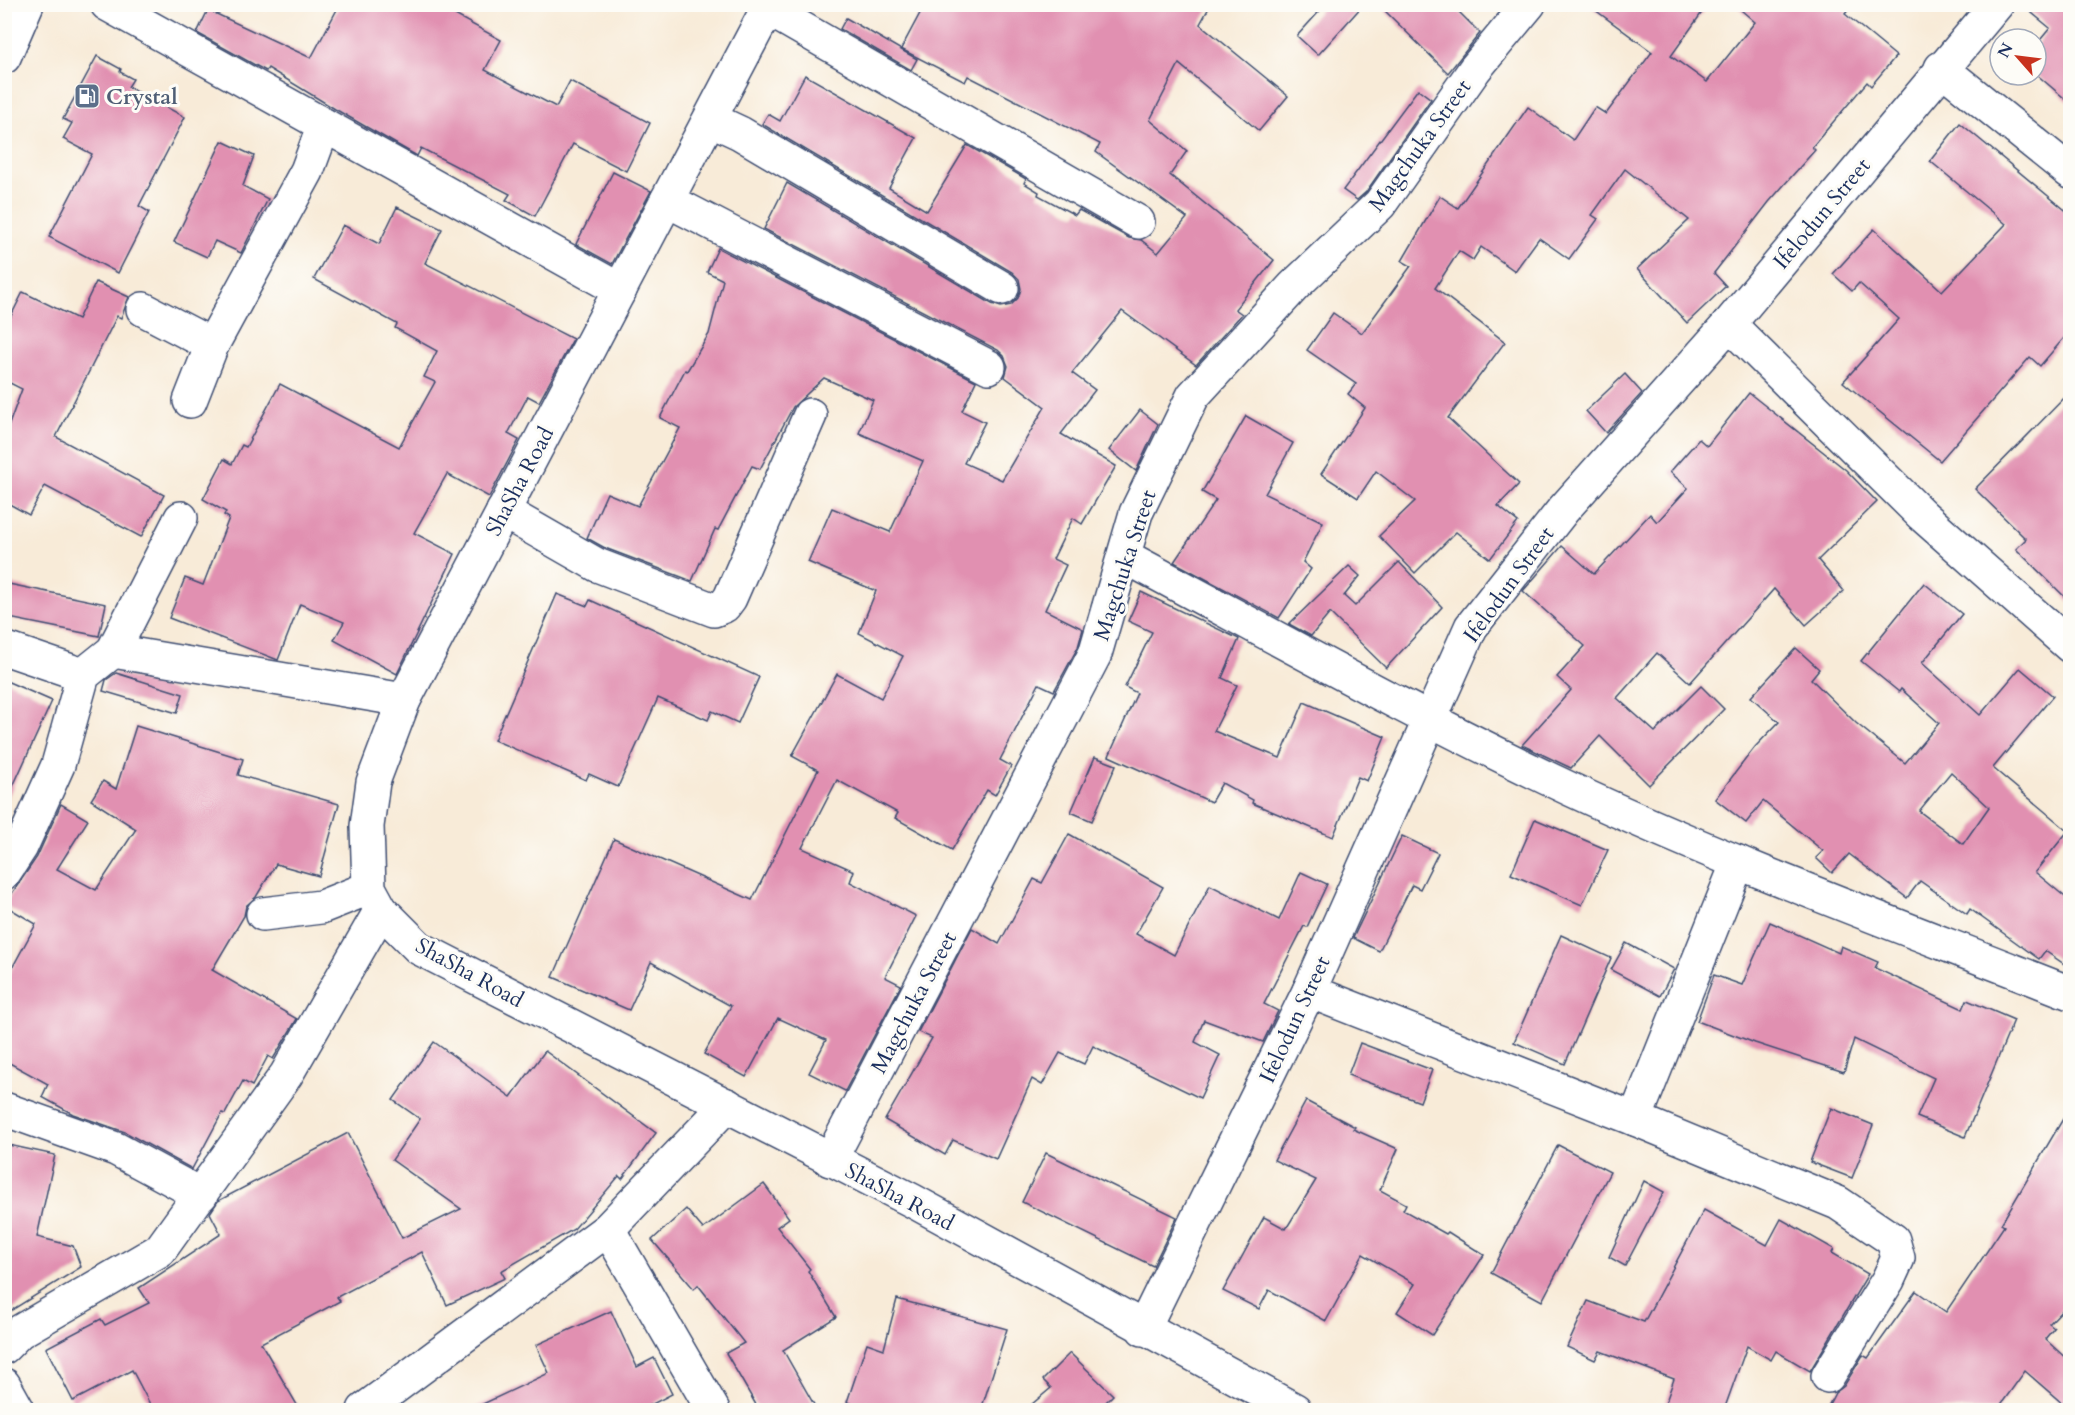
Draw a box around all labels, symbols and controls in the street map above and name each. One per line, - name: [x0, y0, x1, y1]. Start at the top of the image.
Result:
- north arrow: [1988, 27, 2048, 87]
- text: N: [1993, 39, 2019, 62]
- street label: Magchuka Street: [1362, 73, 1478, 218]
- fuel station icon: Crystal: [72, 81, 102, 111]
- place label: Crystal: [106, 82, 178, 112]
- street label: Ifelodun Street: [1766, 152, 1877, 276]
- street label: ShaSha Road: [479, 421, 561, 541]
- street label: Magchuka Street: [1086, 486, 1163, 645]
- street label: Ifelodun Street: [1456, 520, 1561, 649]
- street label: Magchuka Street: [864, 926, 964, 1079]
- street label: ShaSha Road: [410, 931, 529, 1015]
- street label: Ifelodun Street: [1252, 951, 1337, 1088]
- street label: ShaSha Road: [840, 1156, 960, 1238]

